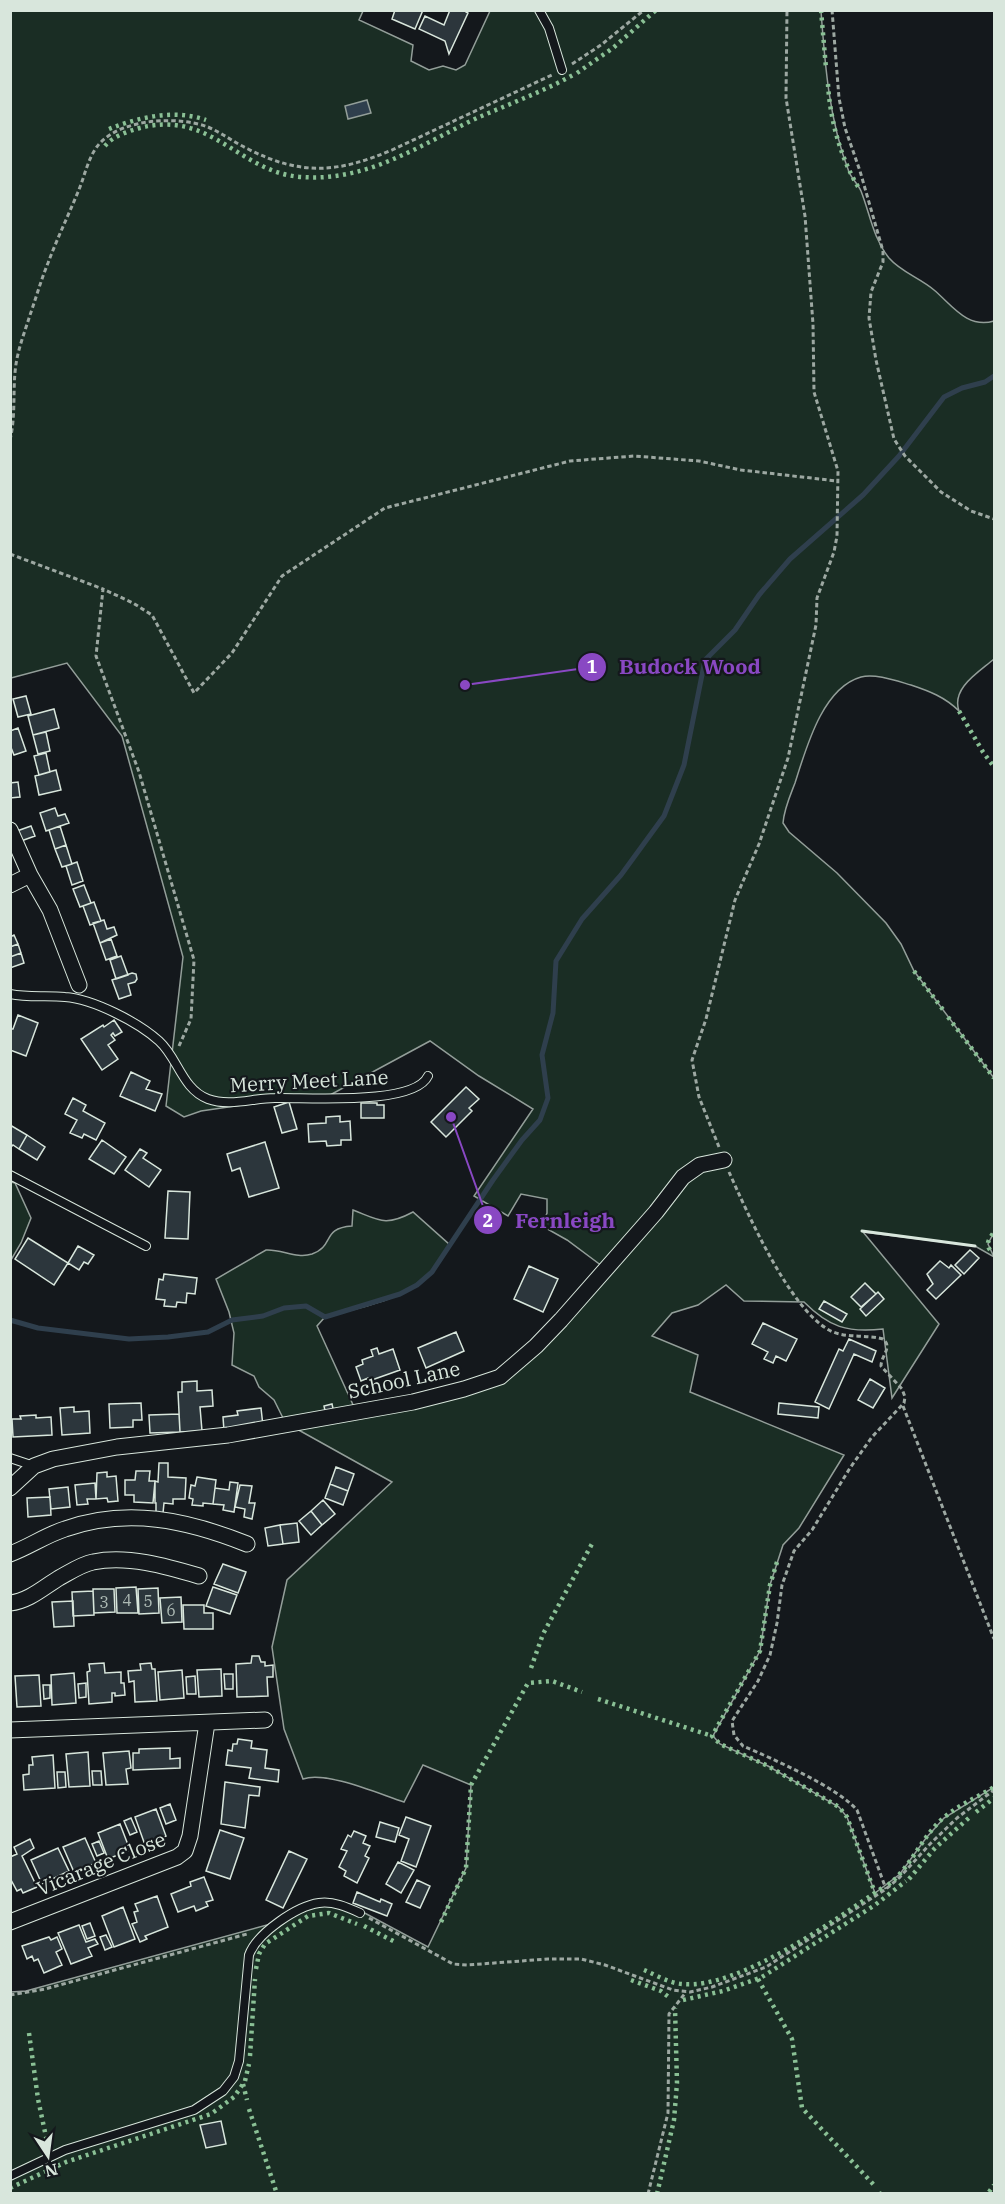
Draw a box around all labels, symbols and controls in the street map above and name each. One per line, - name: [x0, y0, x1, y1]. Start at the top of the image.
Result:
- callout: Budock Wood: [577, 647, 773, 686]
- text: Budock Wood: [619, 652, 761, 680]
- text: 1: [587, 655, 598, 678]
- street label: Merry Meet Lane: [229, 1063, 389, 1098]
- callout: Fernleigh: [473, 1201, 627, 1240]
- text: Fernleigh: [515, 1206, 615, 1234]
- text: 2: [483, 1209, 493, 1232]
- street label: School Lane: [345, 1354, 463, 1405]
- house number: 4: [122, 1590, 132, 1610]
- house number: 5: [143, 1591, 153, 1611]
- house number: 3: [99, 1592, 109, 1612]
- house number: 6: [166, 1600, 176, 1620]
- street label: Vicarage Close: [32, 1825, 169, 1902]
- north arrow: [18, 2126, 78, 2186]
- text: N: [43, 2159, 60, 2182]

